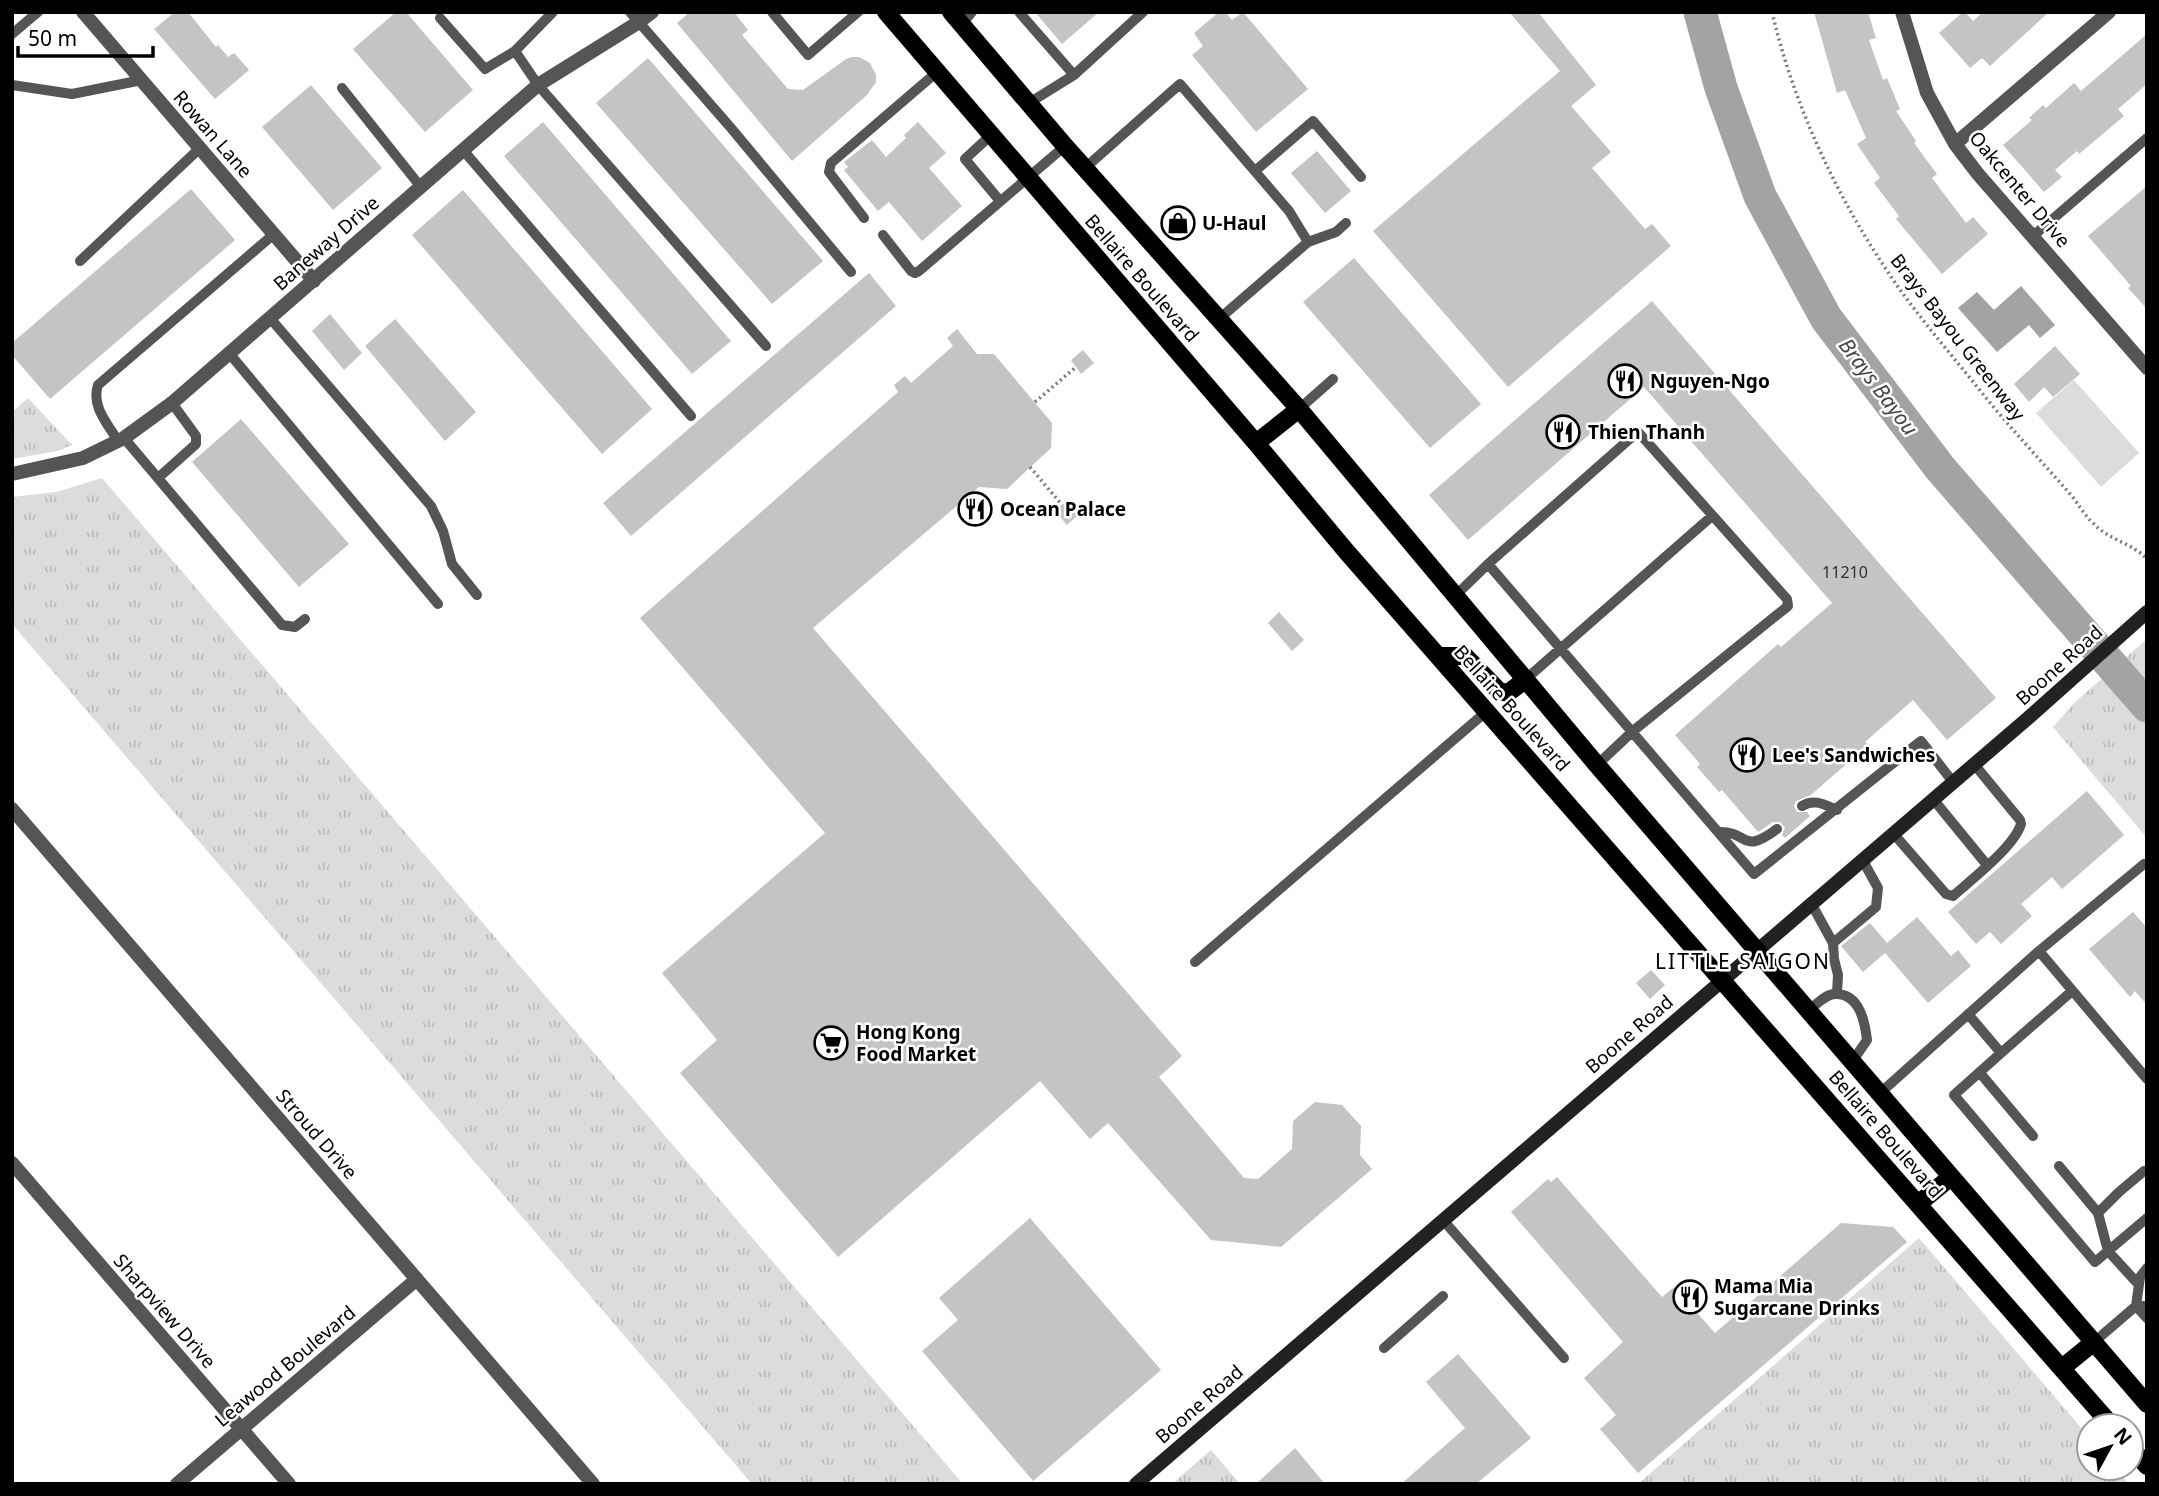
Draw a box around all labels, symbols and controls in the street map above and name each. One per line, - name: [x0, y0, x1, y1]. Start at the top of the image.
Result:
- scale bar: [18, 14, 152, 58]
- text: 50 m: [28, 24, 77, 52]
- street label: Rowan Lane: [168, 85, 258, 183]
- street label: Oakcenter Drive: [1964, 125, 2076, 253]
- street label: Baneway Drive: [268, 190, 384, 296]
- shop icon: U-Haul: [1159, 204, 1197, 242]
- street label: Bellaire Boulevard: [1079, 208, 1205, 348]
- place label: U-Haul: [1202, 210, 1266, 236]
- street label: Brays Bayou Greenway: [1885, 248, 2031, 426]
- water label: Brays Bayou: [1833, 332, 1925, 441]
- restaurant icon: Nguyen-Ngo: [1606, 362, 1644, 400]
- place label: Nguyen-Ngo: [1650, 368, 1770, 394]
- restaurant icon: Thien Thanh: [1544, 413, 1582, 451]
- place label: Thien Thanh: [1588, 419, 1705, 445]
- restaurant icon: Ocean Palace: [956, 490, 994, 528]
- place label: Ocean Palace: [1000, 496, 1126, 522]
- house number: 11210: [1822, 561, 1868, 583]
- street label: Boone Road: [2010, 619, 2108, 711]
- street label: Bellaire Boulevard: [1448, 639, 1576, 777]
- restaurant icon: Lee's Sandwiches: [1728, 736, 1766, 774]
- place label: Lee's Sandwiches: [1772, 742, 1935, 768]
- district label: LITTLE SAIGON: [1655, 947, 1831, 975]
- street label: Boone Road: [1580, 989, 1678, 1079]
- place label: Hong Kong Food Market: [856, 1019, 976, 1067]
- supermarket icon: Hong Kong Food Market: [812, 1024, 850, 1062]
- street label: Bellaire Boulevard: [1823, 1064, 1949, 1204]
- street label: Stroud Drive: [271, 1083, 363, 1185]
- street label: Sharpview Drive: [108, 1248, 222, 1374]
- place label: Mama Mia Sugarcane Drinks: [1714, 1273, 1880, 1321]
- restaurant icon: Mama Mia Sugarcane Drinks: [1671, 1278, 1709, 1316]
- street label: Leawood Boulevard: [209, 1299, 361, 1433]
- street label: Boone Road: [1150, 1359, 1248, 1449]
- north arrow: [2075, 1412, 2145, 1482]
- text: N: [2108, 1422, 2138, 1450]

